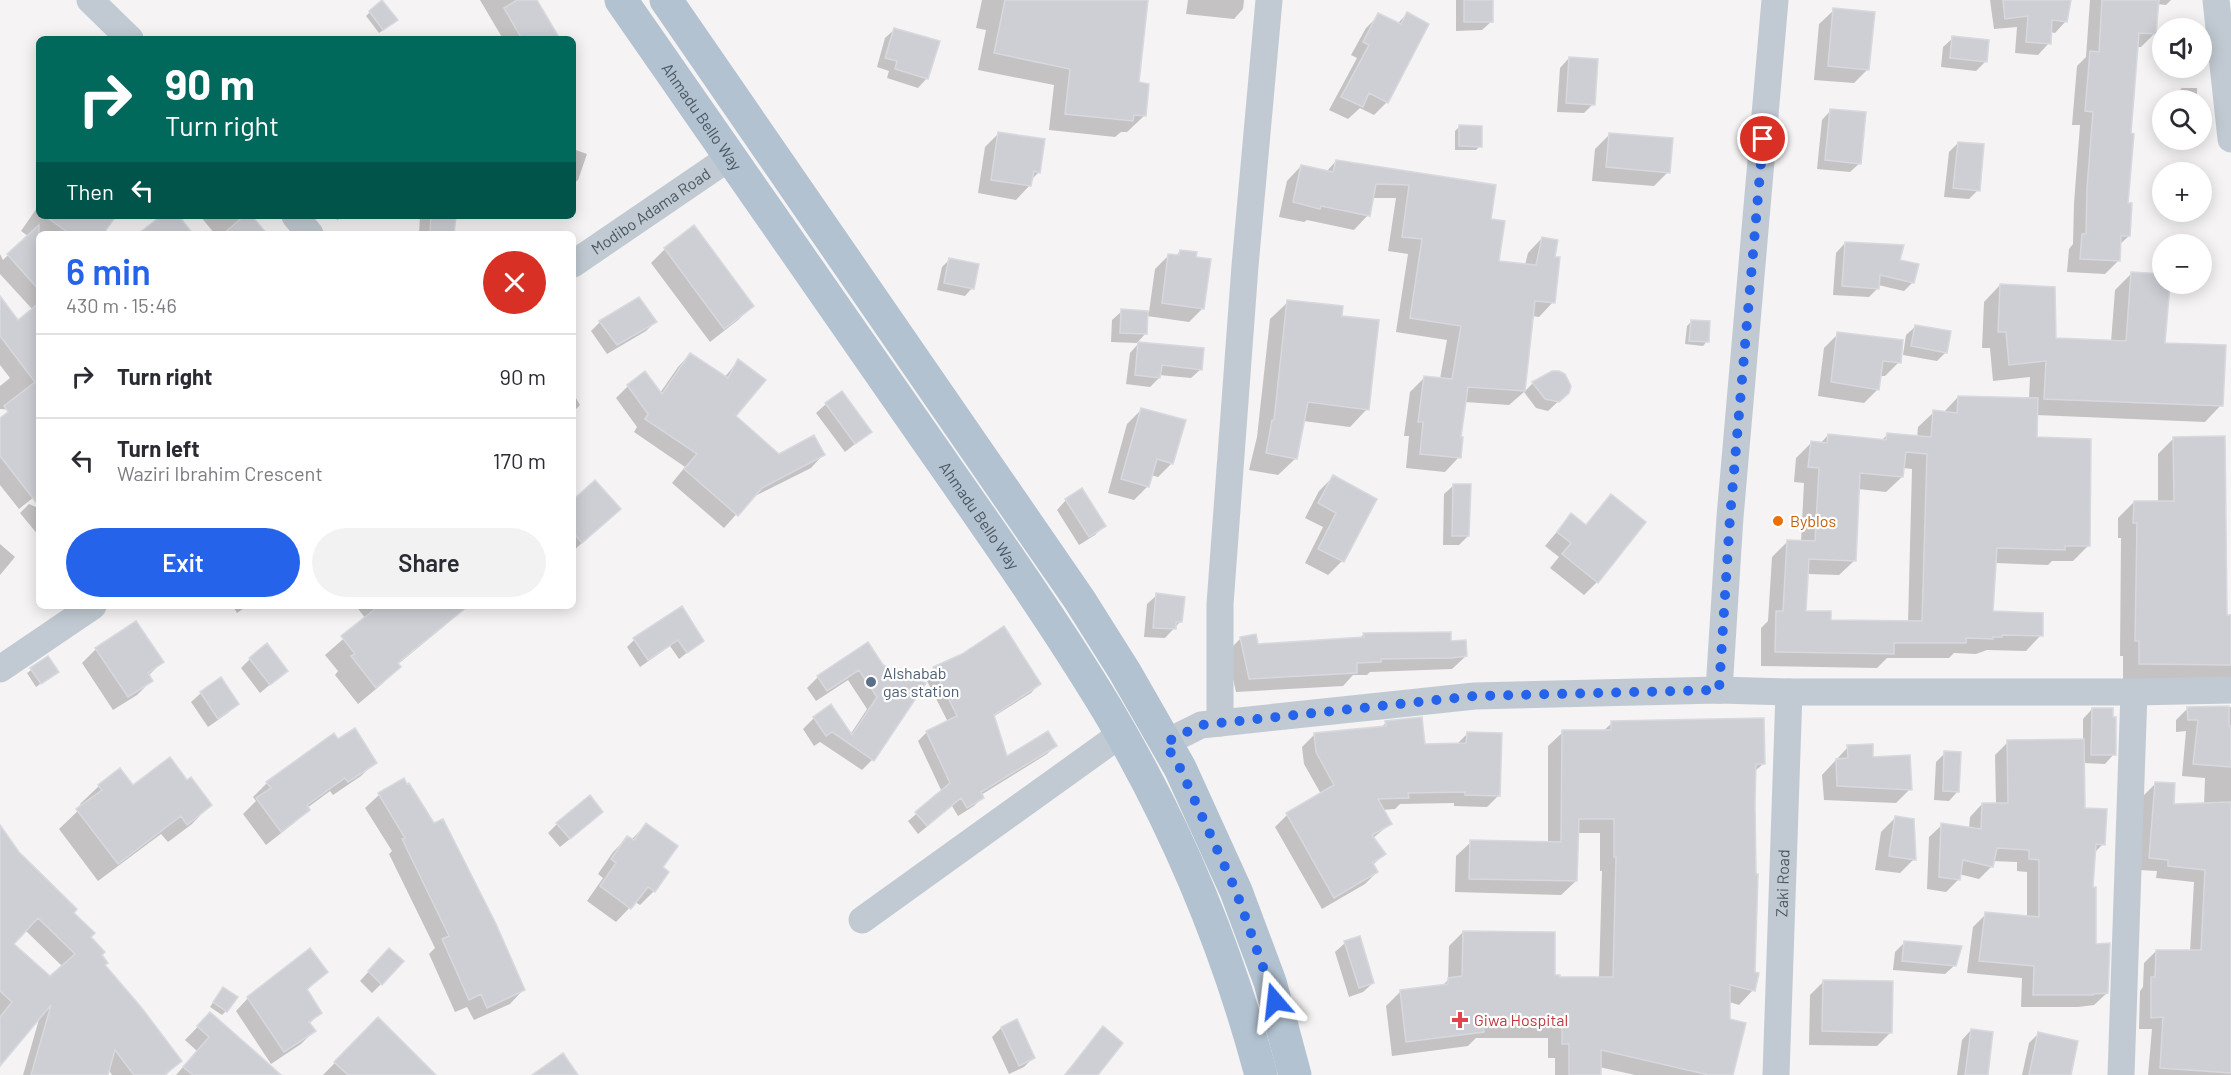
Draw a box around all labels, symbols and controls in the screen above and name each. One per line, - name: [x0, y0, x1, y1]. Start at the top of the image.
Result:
- map controls: [2152, 18, 2212, 294]
- button: sound: [2152, 18, 2212, 78]
- text: 90 m: [165, 58, 255, 108]
- street label: Ahmadu Bello Way: [658, 59, 747, 174]
- icon: right: [66, 60, 144, 138]
- button: search: [2152, 90, 2212, 150]
- text: Turn right: [165, 109, 279, 141]
- pin: [1737, 113, 1788, 164]
- icon: arrive: [1746, 122, 1779, 155]
- button: +: [2152, 162, 2212, 222]
- street label: Modibo Adama Road: [587, 163, 714, 258]
- icon: left: [126, 174, 159, 207]
- text: Then: [66, 178, 114, 204]
- button: −: [2152, 234, 2212, 294]
- text: 6 min: [66, 249, 151, 292]
- button: close: [483, 251, 546, 314]
- text: 430 m · 15:46: [66, 293, 177, 317]
- icon: right: [66, 360, 99, 393]
- text: Turn right: [117, 363, 212, 389]
- text: 90 m: [500, 363, 546, 389]
- text: Turn left: [117, 435, 200, 461]
- icon: left: [66, 444, 99, 477]
- text: 170 m: [493, 447, 546, 473]
- street label: Ahmadu Bello Way: [936, 458, 1024, 573]
- text: Waziri Ibrahim Crescent: [117, 461, 323, 485]
- place label: Byblos: [1790, 511, 1836, 530]
- marker: Byblos: [1771, 514, 1785, 528]
- button: Exit: [66, 528, 300, 597]
- button: Share: [312, 528, 546, 597]
- place label: Alshabab gas station: [883, 663, 960, 700]
- marker: Alshabab gas station: [864, 675, 878, 689]
- street label: Zaki Road: [1771, 849, 1793, 917]
- position arrow: [1243, 969, 1307, 1033]
- place label: Giwa Hospital: [1474, 1010, 1568, 1029]
- marker: Giwa Hospital: [1451, 1011, 1469, 1029]

